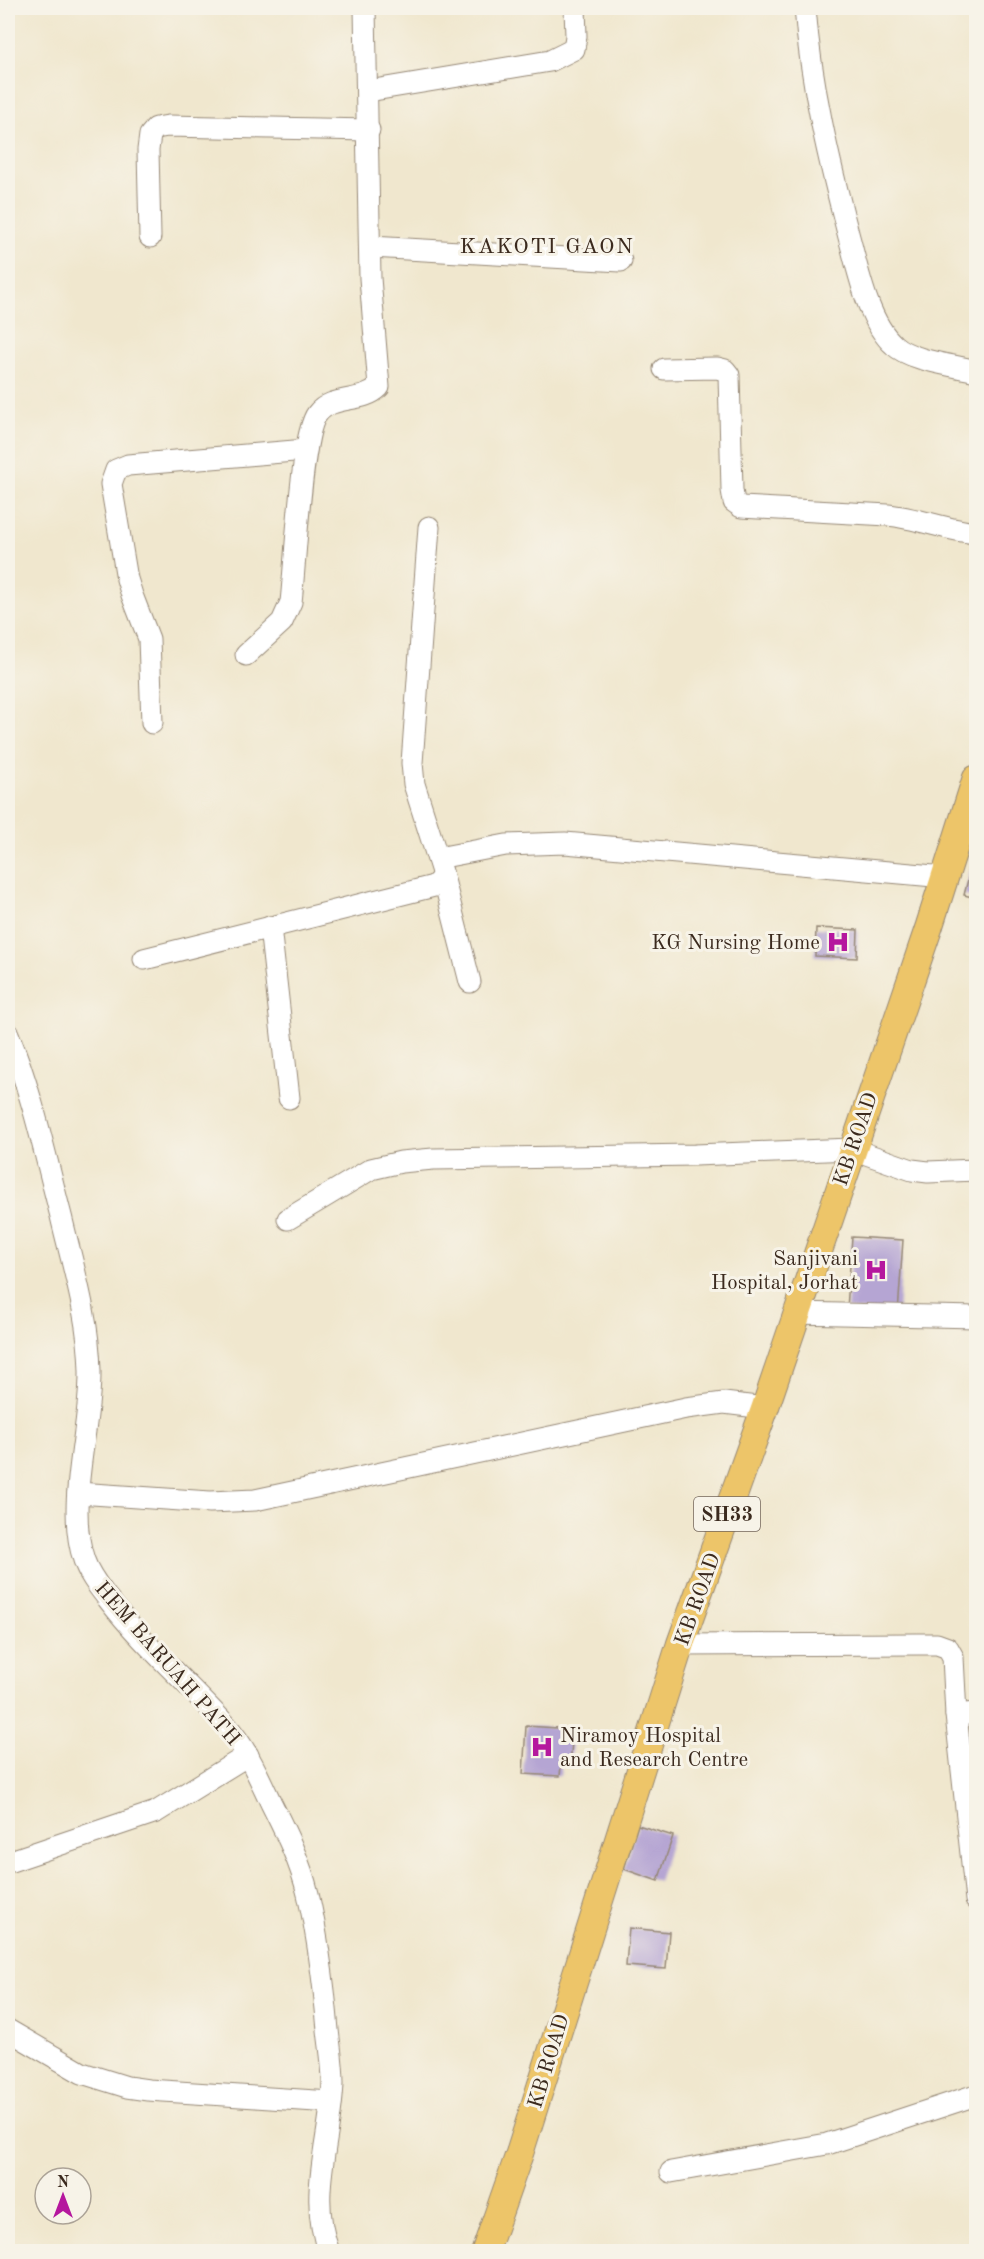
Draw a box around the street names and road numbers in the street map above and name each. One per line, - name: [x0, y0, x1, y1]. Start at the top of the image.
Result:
- street label: KB ROAD: [831, 1090, 882, 1189]
- road number: SH33: [694, 1497, 760, 1531]
- street label: KB ROAD: [672, 1550, 725, 1649]
- street label: HEM BARUAH PATH: [90, 1578, 244, 1750]
- street label: KB ROAD: [525, 2012, 574, 2111]

